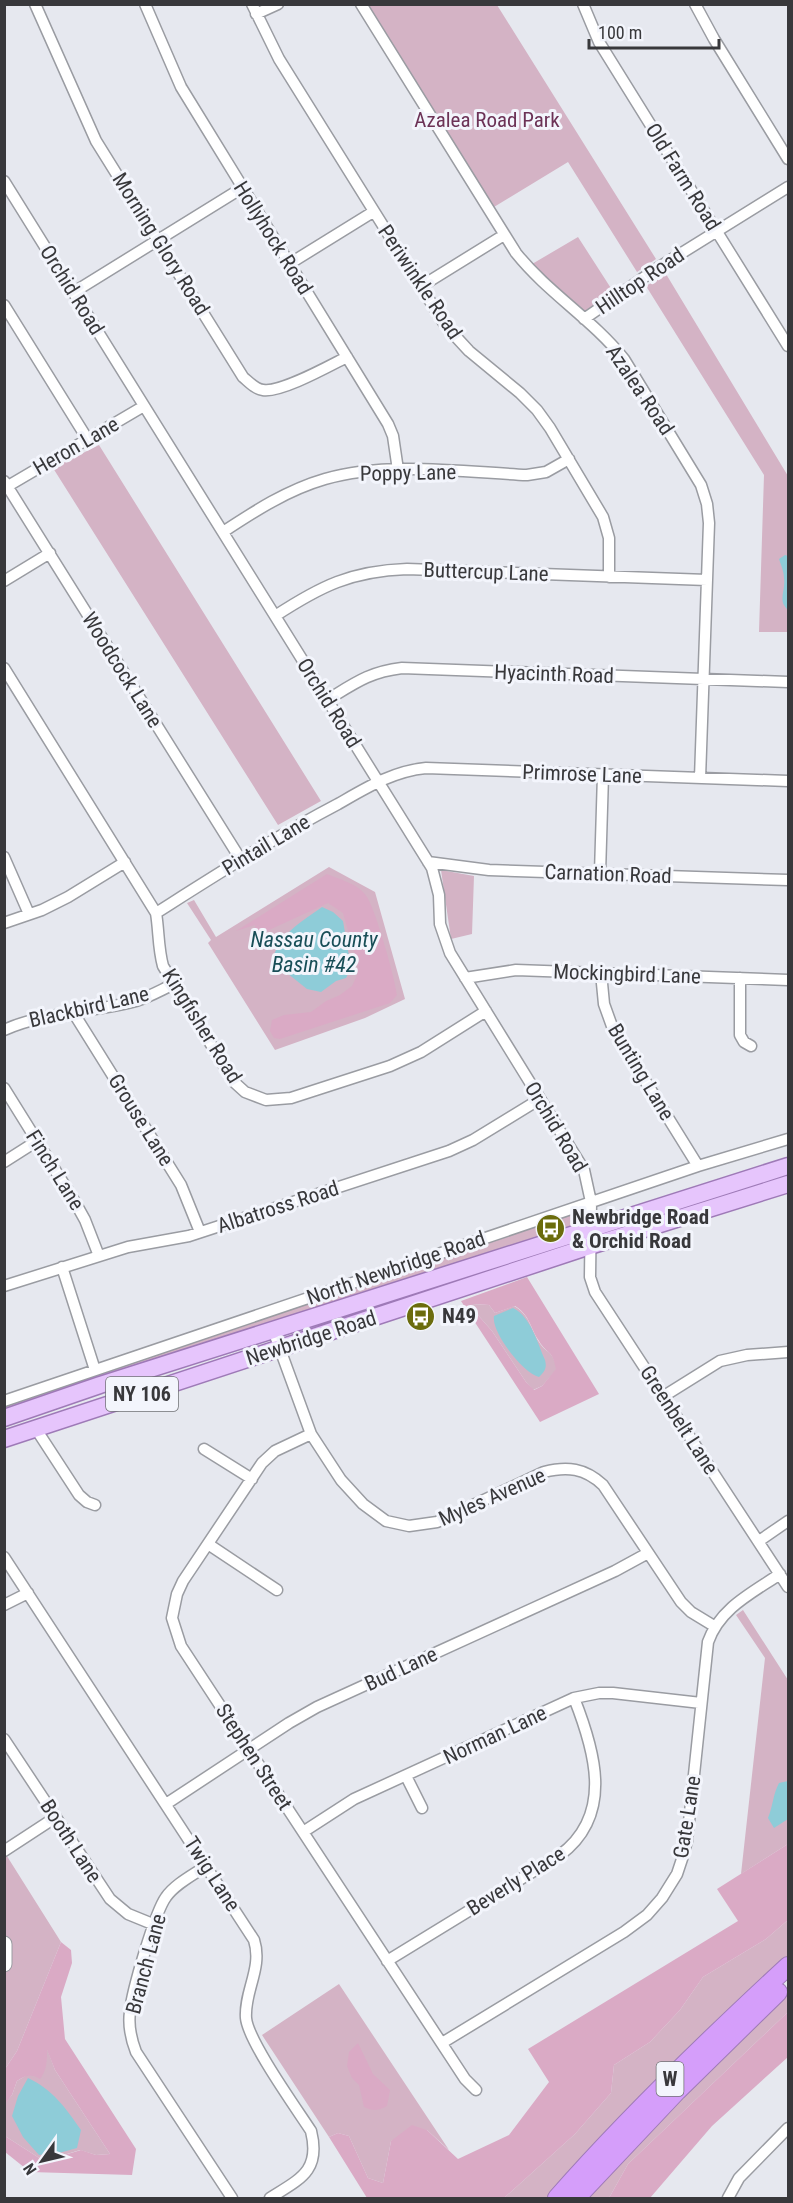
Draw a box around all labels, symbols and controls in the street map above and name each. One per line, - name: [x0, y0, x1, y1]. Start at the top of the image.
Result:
- scale bar: [589, 12, 720, 50]
- text: 100 m: [598, 22, 642, 43]
- park label: Azalea Road Park: [414, 108, 560, 132]
- street label: Old Farm Road: [641, 119, 725, 235]
- street label: Morning Glory Road: [108, 168, 214, 320]
- street label: Hollyhock Road: [229, 177, 317, 299]
- street label: Periwinkle Road: [373, 220, 467, 344]
- street label: Orchid Road: [35, 241, 109, 339]
- street label: Hilltop Road: [591, 243, 689, 319]
- street label: Azalea Road: [601, 341, 679, 439]
- street label: Heron Lane: [29, 412, 123, 480]
- street label: Poppy Lane: [360, 460, 456, 486]
- street label: Buttercup Lane: [423, 558, 549, 586]
- street label: Woodcock Lane: [77, 608, 167, 732]
- street label: Orchid Road: [292, 654, 366, 752]
- street label: Hyacinth Road: [494, 660, 614, 688]
- street label: Primrose Lane: [522, 760, 642, 788]
- street label: Pintail Lane: [218, 810, 314, 880]
- street label: Carnation Road: [544, 860, 672, 888]
- water label: Nassau County Basin #42: [250, 927, 379, 977]
- street label: Mockingbird Lane: [553, 959, 701, 989]
- street label: Kingfisher Road: [157, 964, 247, 1088]
- street label: Blackbird Lane: [27, 982, 151, 1032]
- street label: Bunting Lane: [603, 1019, 679, 1125]
- street label: Grouse Lane: [103, 1070, 179, 1170]
- street label: Orchid Road: [520, 1078, 592, 1176]
- street label: Finch Lane: [21, 1126, 89, 1215]
- street label: Albatross Road: [214, 1176, 342, 1238]
- place label: Newbridge Road & Orchid Road: [572, 1205, 709, 1253]
- bus stop icon: Newbridge Road & Orchid Road: [535, 1213, 567, 1245]
- street label: North Newbridge Road: [304, 1226, 488, 1310]
- bus stop icon: N49: [405, 1300, 437, 1332]
- place label: N49: [442, 1304, 476, 1328]
- street label: Newbridge Road: [243, 1306, 379, 1370]
- street label: Greenbelt Lane: [635, 1361, 723, 1479]
- road number: NY 106: [106, 1377, 178, 1411]
- street label: Myles Avenue: [435, 1463, 549, 1531]
- street label: Bud Lane: [361, 1642, 441, 1696]
- street label: Stephen Street: [211, 1700, 297, 1814]
- street label: Norman Lane: [440, 1701, 550, 1769]
- street label: Gate Lane: [669, 1774, 705, 1860]
- street label: Booth Lane: [35, 1795, 107, 1887]
- street label: Twig Lane: [179, 1832, 245, 1916]
- street label: Beverly Place: [463, 1841, 569, 1921]
- street label: Branch Lane: [121, 1911, 171, 2017]
- road number: W: [656, 2062, 684, 2096]
- north arrow: [12, 2131, 72, 2191]
- text: N: [19, 2160, 41, 2178]

